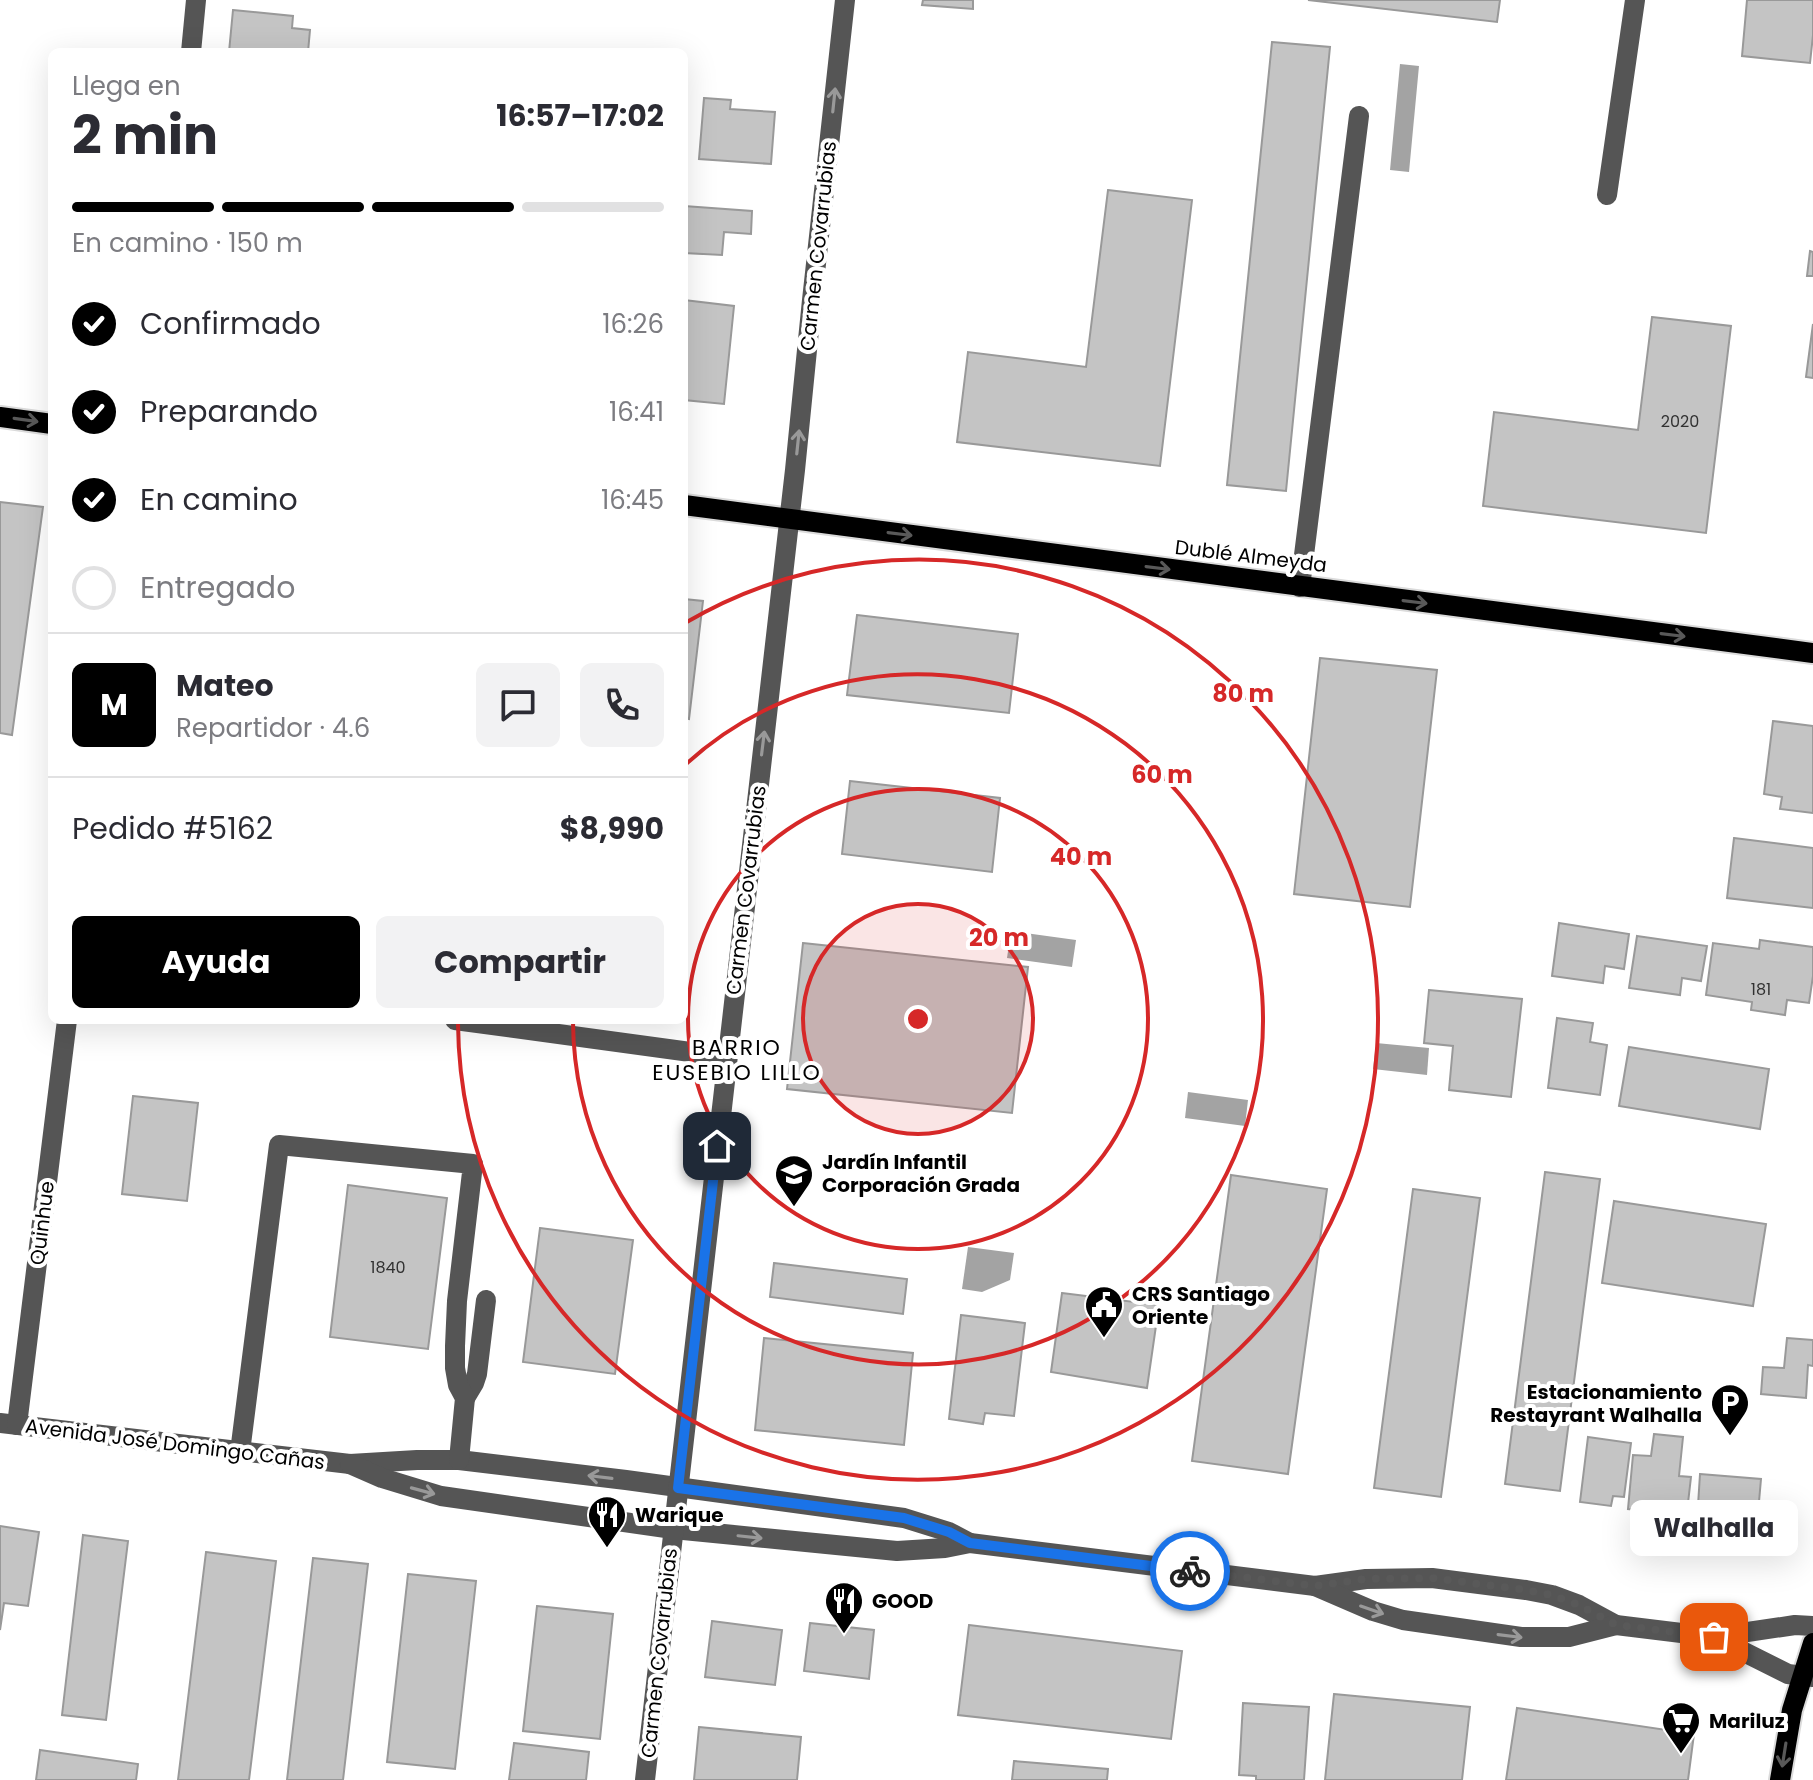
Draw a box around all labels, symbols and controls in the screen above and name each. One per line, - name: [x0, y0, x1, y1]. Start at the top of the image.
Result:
- text: Llega en: [72, 68, 181, 104]
- one-way arrow: [826, 87, 841, 114]
- text: 16:57–17:02: [496, 94, 664, 137]
- text: 2 min: [72, 99, 218, 172]
- street label: Carmen Covarrubias: [793, 140, 843, 352]
- text: En camino · 150 m: [72, 225, 303, 261]
- icon: check: [72, 302, 116, 346]
- text: Confirmado: [140, 302, 321, 345]
- text: 16:26: [602, 306, 664, 342]
- icon: check: [72, 390, 116, 434]
- text: Preparando: [140, 390, 318, 433]
- text: 16:41: [609, 394, 664, 430]
- house number: 2020: [1661, 410, 1699, 433]
- one-way arrow: [13, 413, 38, 428]
- one-way arrow: [790, 429, 805, 456]
- icon: check: [72, 478, 116, 522]
- text: En camino: [140, 478, 298, 521]
- text: 16:45: [601, 482, 664, 518]
- one-way arrow: [886, 527, 913, 542]
- street label: Dublé Almeyda: [1173, 533, 1329, 579]
- one-way arrow: [1144, 561, 1170, 576]
- text: Entregado: [140, 566, 295, 609]
- one-way arrow: [1402, 595, 1427, 610]
- one-way arrow: [1660, 628, 1685, 643]
- button: chat: [476, 663, 560, 747]
- button: phone: [580, 663, 664, 747]
- text: Mateo: [176, 664, 274, 707]
- text: 80 m: [1212, 677, 1274, 710]
- text: M: [100, 683, 128, 726]
- text: Repartidor · 4.6: [176, 710, 370, 746]
- one-way arrow: [756, 730, 771, 756]
- text: 60 m: [1131, 758, 1193, 791]
- street label: Carmen Covarrubias: [719, 784, 773, 996]
- text: Pedido #5162: [72, 807, 273, 850]
- text: $8,990: [560, 807, 664, 850]
- text: 40 m: [1050, 840, 1112, 873]
- button: Ayuda: [72, 916, 360, 1008]
- button: Compartir: [376, 916, 664, 1008]
- text: 20 m: [969, 921, 1029, 954]
- house number: 181: [1751, 978, 1771, 1001]
- centre of rings: [904, 1005, 932, 1033]
- district label: BARRIO EUSEBIO LILLO: [652, 1032, 822, 1088]
- pin: [683, 1112, 751, 1180]
- icon: home: [695, 1124, 739, 1168]
- place label: Jardín Infantil Corporación Grada: [822, 1148, 1020, 1199]
- school or university icon: Jardín Infantil Corporación Grada: [773, 1153, 815, 1208]
- street label: Quinhue: [23, 1179, 61, 1267]
- house number: 1840: [370, 1256, 406, 1279]
- place label: CRS Santiago Oriente: [1132, 1280, 1270, 1331]
- public building icon: CRS Santiago Oriente: [1083, 1284, 1125, 1339]
- place label: Estacionamiento Restayrant Walhalla: [1490, 1378, 1702, 1429]
- parking icon: Estacionamiento Restayrant Walhalla: [1709, 1382, 1751, 1437]
- street label: Avenida José Domingo Cañas: [24, 1412, 326, 1476]
- one-way arrow: [588, 1469, 613, 1484]
- one-way arrow: [409, 1484, 435, 1499]
- restaurant icon: Warique: [586, 1494, 628, 1549]
- place label: Warique: [635, 1501, 723, 1529]
- callout: Walhalla: [1630, 1501, 1798, 1557]
- text: Walhalla: [1654, 1510, 1774, 1546]
- one-way arrow: [736, 1529, 763, 1544]
- courier: [1150, 1531, 1230, 1611]
- street label: Carmen Covarrubias: [634, 1547, 684, 1759]
- icon: bike: [1168, 1549, 1212, 1593]
- restaurant icon: GOOD: [823, 1580, 865, 1635]
- place label: GOOD: [872, 1587, 933, 1615]
- pin: [1680, 1603, 1748, 1671]
- one-way arrow: [1359, 1604, 1384, 1619]
- icon: bag: [1692, 1615, 1736, 1659]
- one-way arrow: [1497, 1629, 1522, 1644]
- supermarket icon: Mariluz: [1660, 1700, 1702, 1755]
- place label: Mariluz: [1709, 1707, 1785, 1735]
- one-way arrow: [1776, 1742, 1791, 1767]

